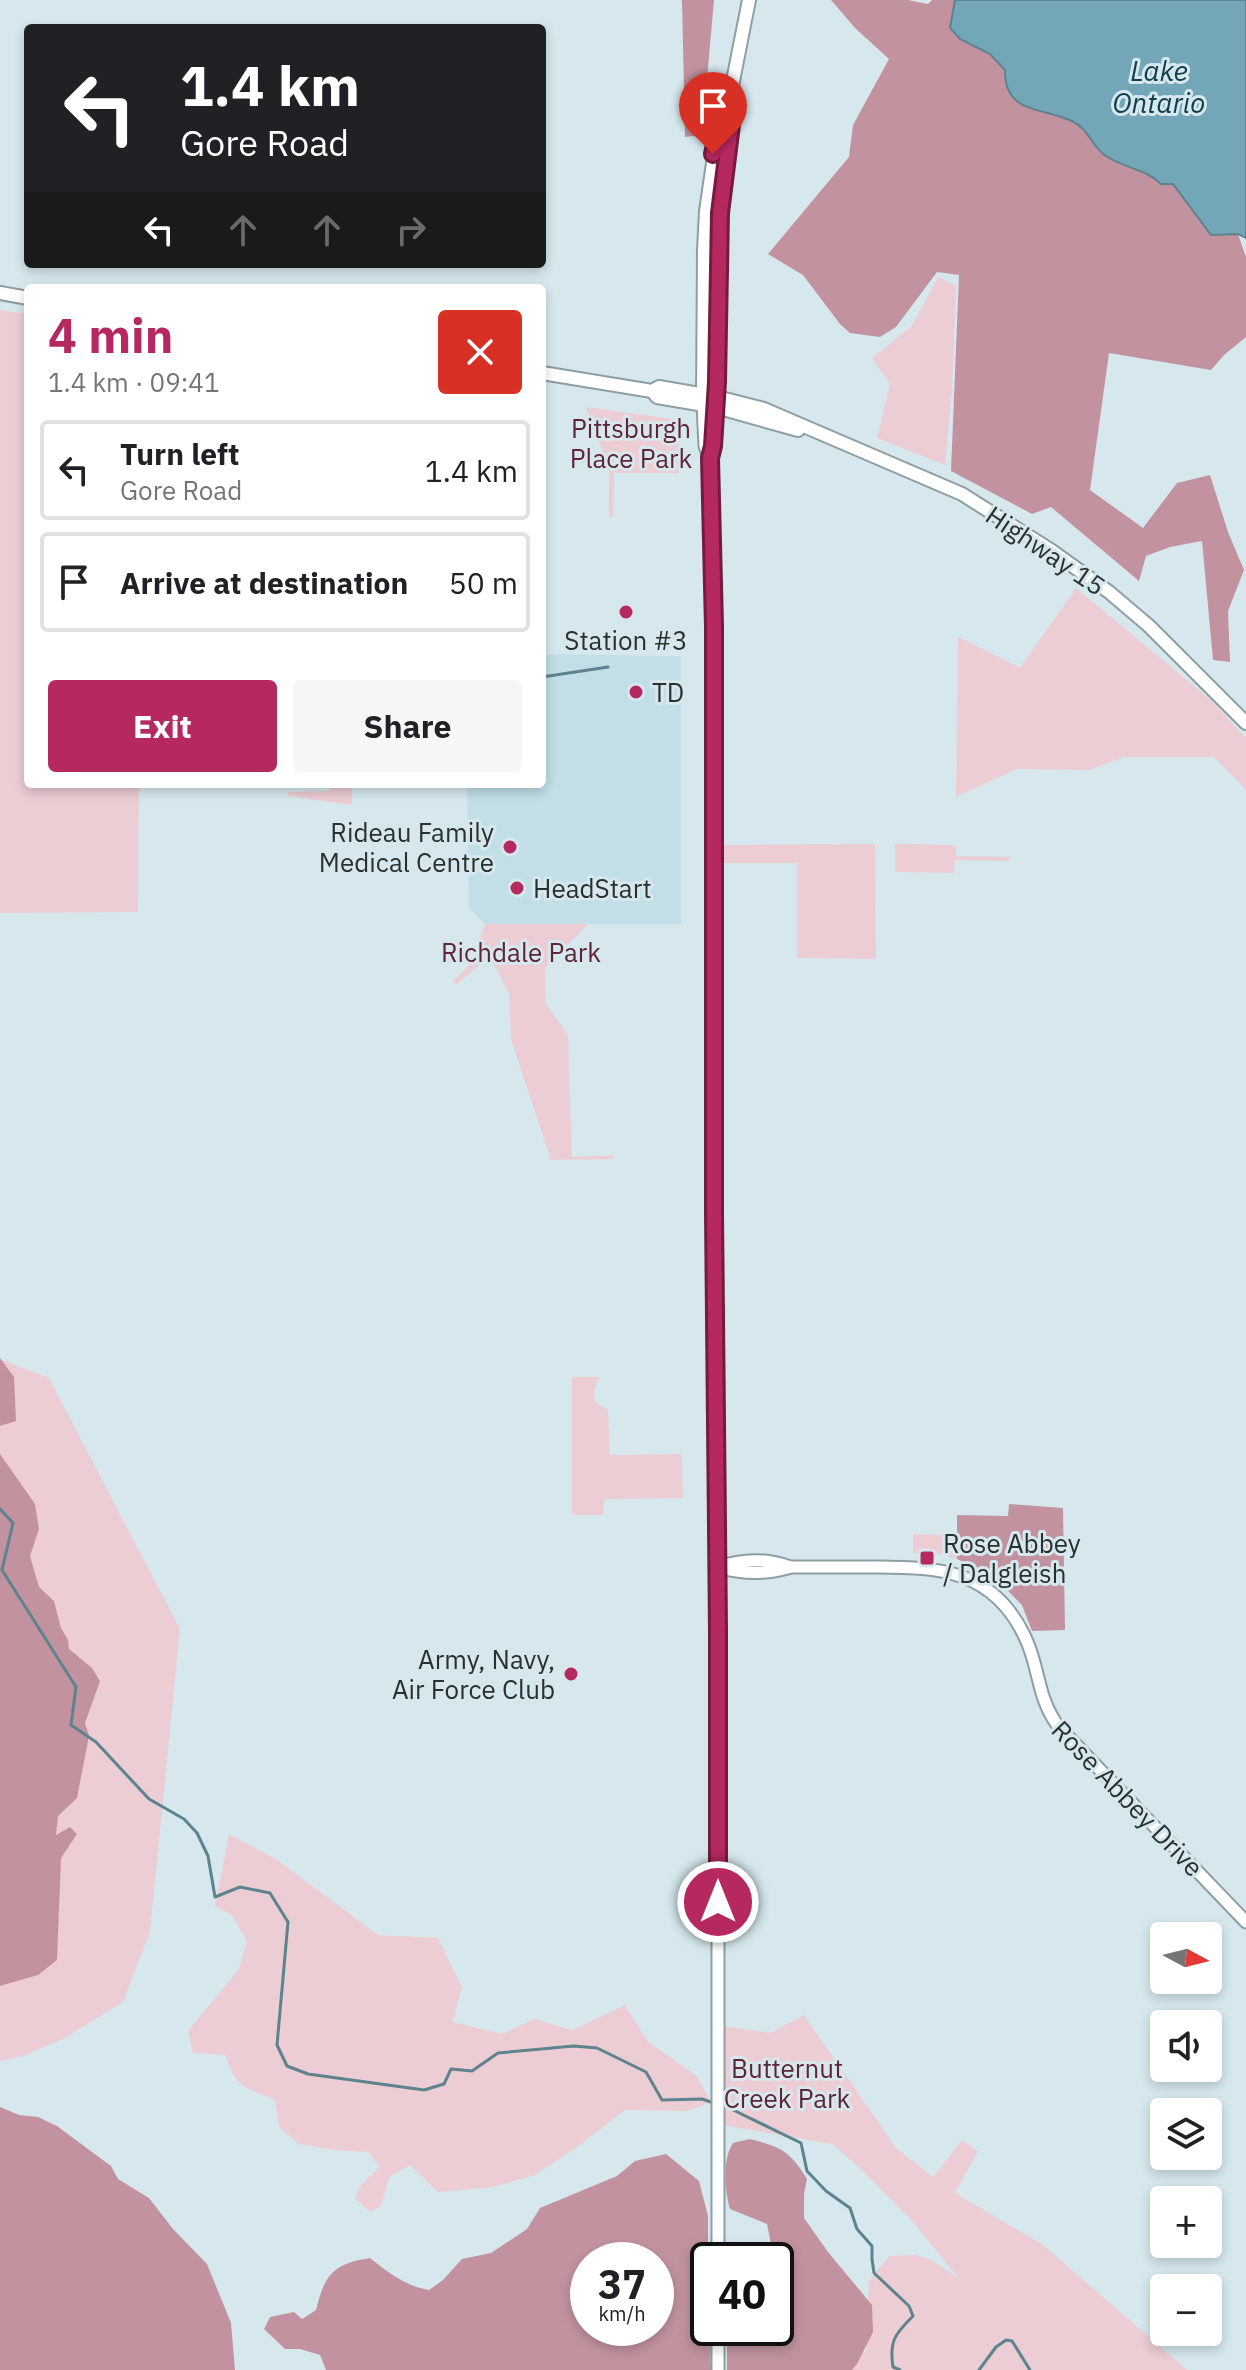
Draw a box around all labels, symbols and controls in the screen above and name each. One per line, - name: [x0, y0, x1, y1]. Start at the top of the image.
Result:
- text: 1.4 km: [180, 49, 360, 121]
- water label: Lake Ontario: [1113, 52, 1205, 121]
- icon: left: [48, 56, 152, 160]
- pin: [679, 72, 747, 154]
- icon: arrive: [691, 84, 735, 128]
- text: Gore Road: [180, 119, 349, 166]
- icon: left: [137, 208, 181, 252]
- icon: ahead: [221, 208, 265, 252]
- icon: ahead: [305, 208, 349, 252]
- icon: right: [389, 208, 433, 252]
- text: 4 min: [48, 304, 173, 366]
- button: close: [438, 310, 522, 394]
- text: 1.4 km · 09:41: [48, 365, 220, 399]
- park label: Pittsburgh Place Park: [570, 411, 693, 475]
- text: Turn left: [120, 434, 239, 473]
- icon: left: [52, 448, 96, 492]
- text: 1.4 km: [425, 451, 518, 490]
- text: Gore Road: [120, 473, 242, 507]
- street label: Highway 15: [980, 498, 1112, 602]
- icon: arrive: [52, 560, 96, 604]
- text: Arrive at destination: [120, 563, 408, 602]
- text: 50 m: [449, 563, 518, 602]
- marker: Station #3: [617, 603, 635, 621]
- place label: Station #3: [564, 623, 688, 657]
- place label: TD: [652, 675, 684, 709]
- button: Exit: [48, 680, 277, 772]
- button: Share: [293, 680, 522, 772]
- marker: TD: [627, 683, 645, 701]
- place label: Rideau Family Medical Centre: [319, 815, 494, 879]
- marker: Rideau Family Medical Centre: [501, 838, 519, 856]
- place label: HeadStart: [533, 871, 652, 905]
- marker: HeadStart: [508, 879, 526, 897]
- park label: Richdale Park: [441, 935, 601, 969]
- place label: Rose Abbey / Dalgleish: [943, 1526, 1081, 1590]
- marker: Rose Abbey / Dalgleish: [918, 1549, 936, 1567]
- place label: Army, Navy, Air Force Club: [392, 1642, 555, 1706]
- marker: Army, Navy, Air Force Club: [562, 1665, 580, 1683]
- street label: Rose Abbey Drive: [1045, 1713, 1211, 1883]
- position arrow: [676, 1860, 760, 1944]
- north arrow: [1150, 1922, 1222, 1994]
- map controls: [1150, 1922, 1222, 2346]
- button: sound: [1150, 2010, 1222, 2082]
- park label: Butternut Creek Park: [724, 2051, 851, 2115]
- button: layers: [1150, 2098, 1222, 2170]
- button: +: [1150, 2186, 1222, 2258]
- speed limit sign: 40: [690, 2242, 794, 2346]
- text: 37: [598, 2258, 646, 2310]
- button: −: [1150, 2274, 1222, 2346]
- text: km/h: [598, 2300, 646, 2327]

